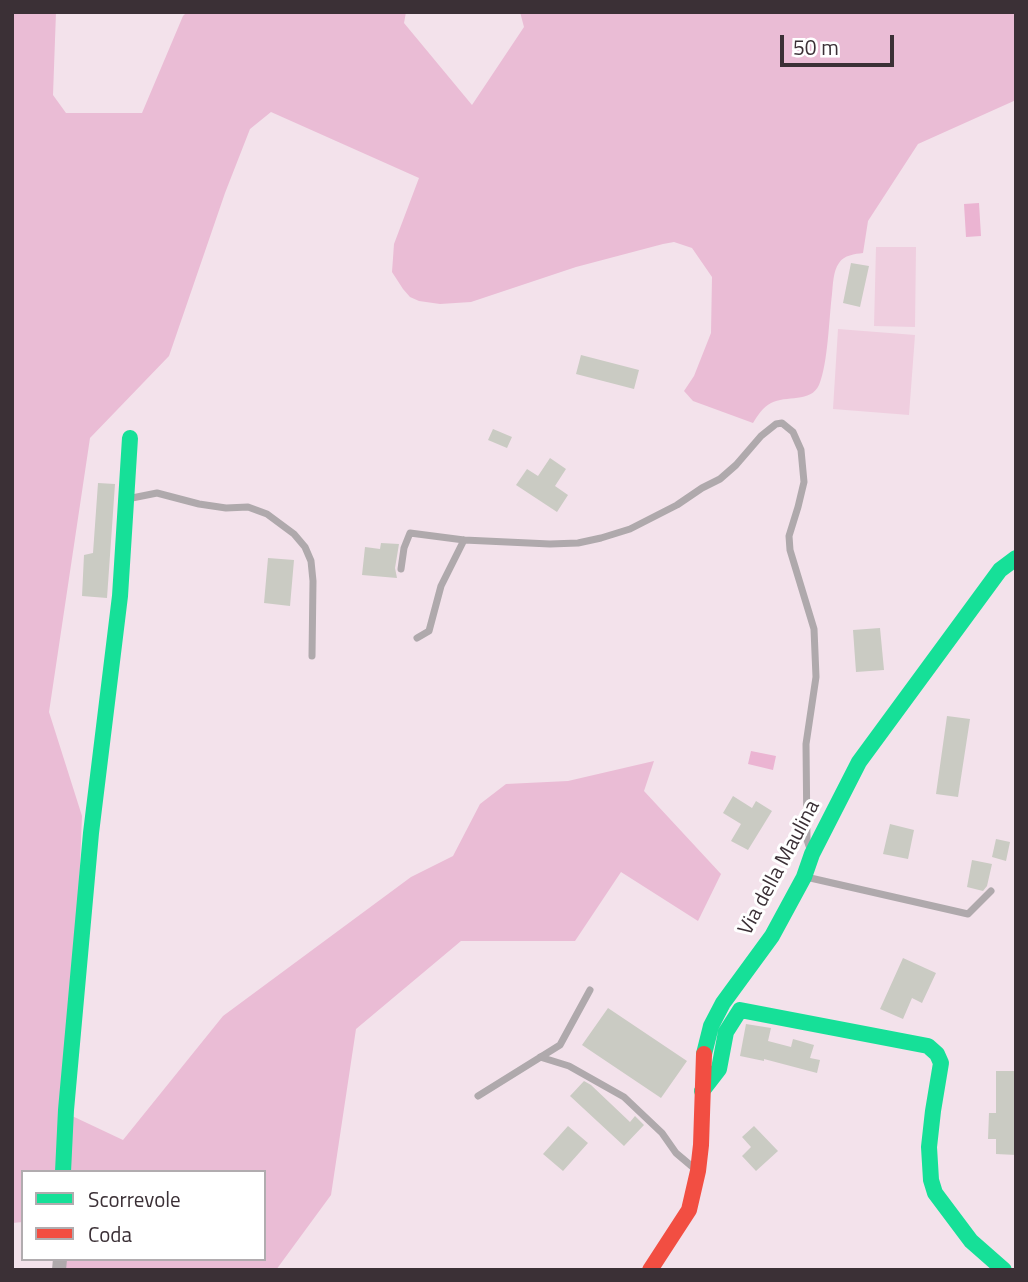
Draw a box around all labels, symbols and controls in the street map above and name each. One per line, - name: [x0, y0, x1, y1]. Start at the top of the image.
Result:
- scale bar: [783, 21, 897, 65]
- text: 50 m: [793, 31, 839, 63]
- street label: Via della Maulina: [734, 796, 826, 940]
- legend: [21, 1170, 266, 1261]
- text: Scorrevole: [88, 1183, 181, 1215]
- text: Coda: [88, 1218, 132, 1250]

